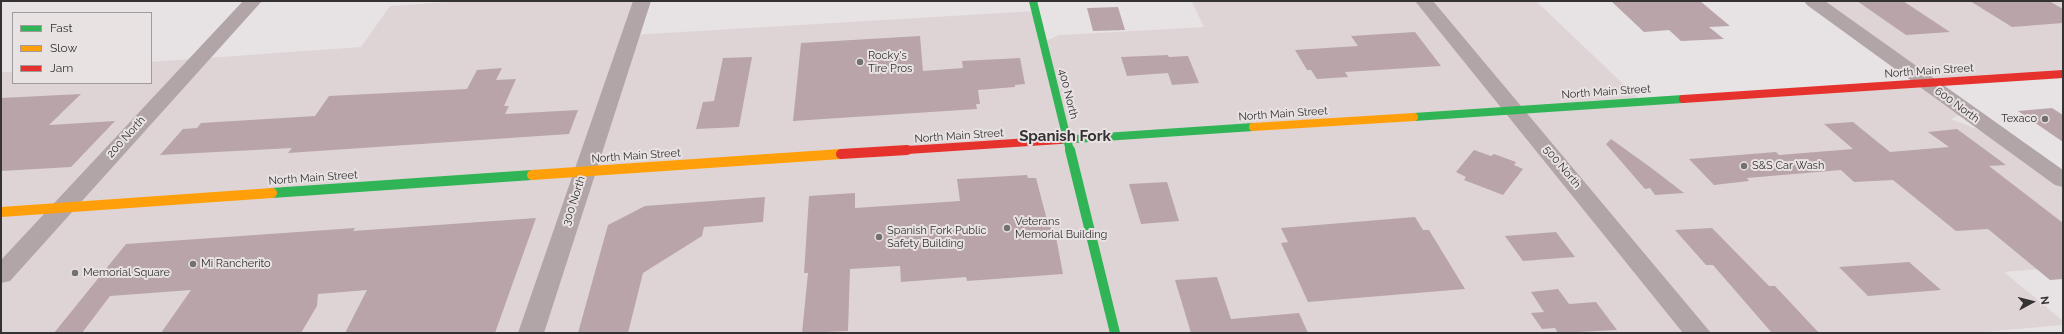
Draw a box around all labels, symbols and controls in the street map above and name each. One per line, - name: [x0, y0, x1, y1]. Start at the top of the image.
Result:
- legend: [12, 12, 152, 84]
- text: Fast: [50, 21, 73, 35]
- text: Slow: [50, 41, 77, 55]
- place label: Rocky's Tire Pros: [868, 49, 912, 75]
- marker: Rocky's Tire Pros: [855, 57, 865, 67]
- text: Jam: [50, 61, 73, 75]
- street label: North Main Street: [1884, 61, 1974, 81]
- street label: 400 North: [1055, 68, 1081, 120]
- street label: North Main Street: [1561, 82, 1651, 102]
- street label: 600 North: [1932, 84, 1982, 126]
- street label: North Main Street: [1238, 104, 1328, 124]
- place label: Texaco: [2001, 112, 2037, 126]
- street label: 200 North: [104, 114, 148, 160]
- marker: Texaco: [2040, 114, 2050, 124]
- street label: North Main Street: [914, 126, 1004, 146]
- district label: Spanish Fork: [1019, 127, 1111, 145]
- street label: 500 North: [1540, 143, 1584, 191]
- street label: North Main Street: [591, 146, 681, 166]
- place label: S&S Car Wash: [1752, 159, 1824, 173]
- marker: S&S Car Wash: [1739, 161, 1749, 171]
- street label: North Main Street: [268, 168, 358, 188]
- street label: 300 North: [560, 175, 588, 227]
- place label: Veterans Memorial Building: [1015, 215, 1107, 241]
- marker: Veterans Memorial Building: [1002, 223, 1012, 233]
- place label: Spanish Fork Public Safety Building: [887, 224, 987, 250]
- marker: Spanish Fork Public Safety Building: [874, 232, 884, 242]
- place label: Mi Rancherito: [201, 257, 271, 271]
- marker: Mi Rancherito: [188, 259, 198, 269]
- place label: Memorial Square: [83, 266, 170, 280]
- marker: Memorial Square: [70, 268, 80, 278]
- north arrow: [2012, 282, 2052, 322]
- text: N: [2037, 296, 2051, 305]

